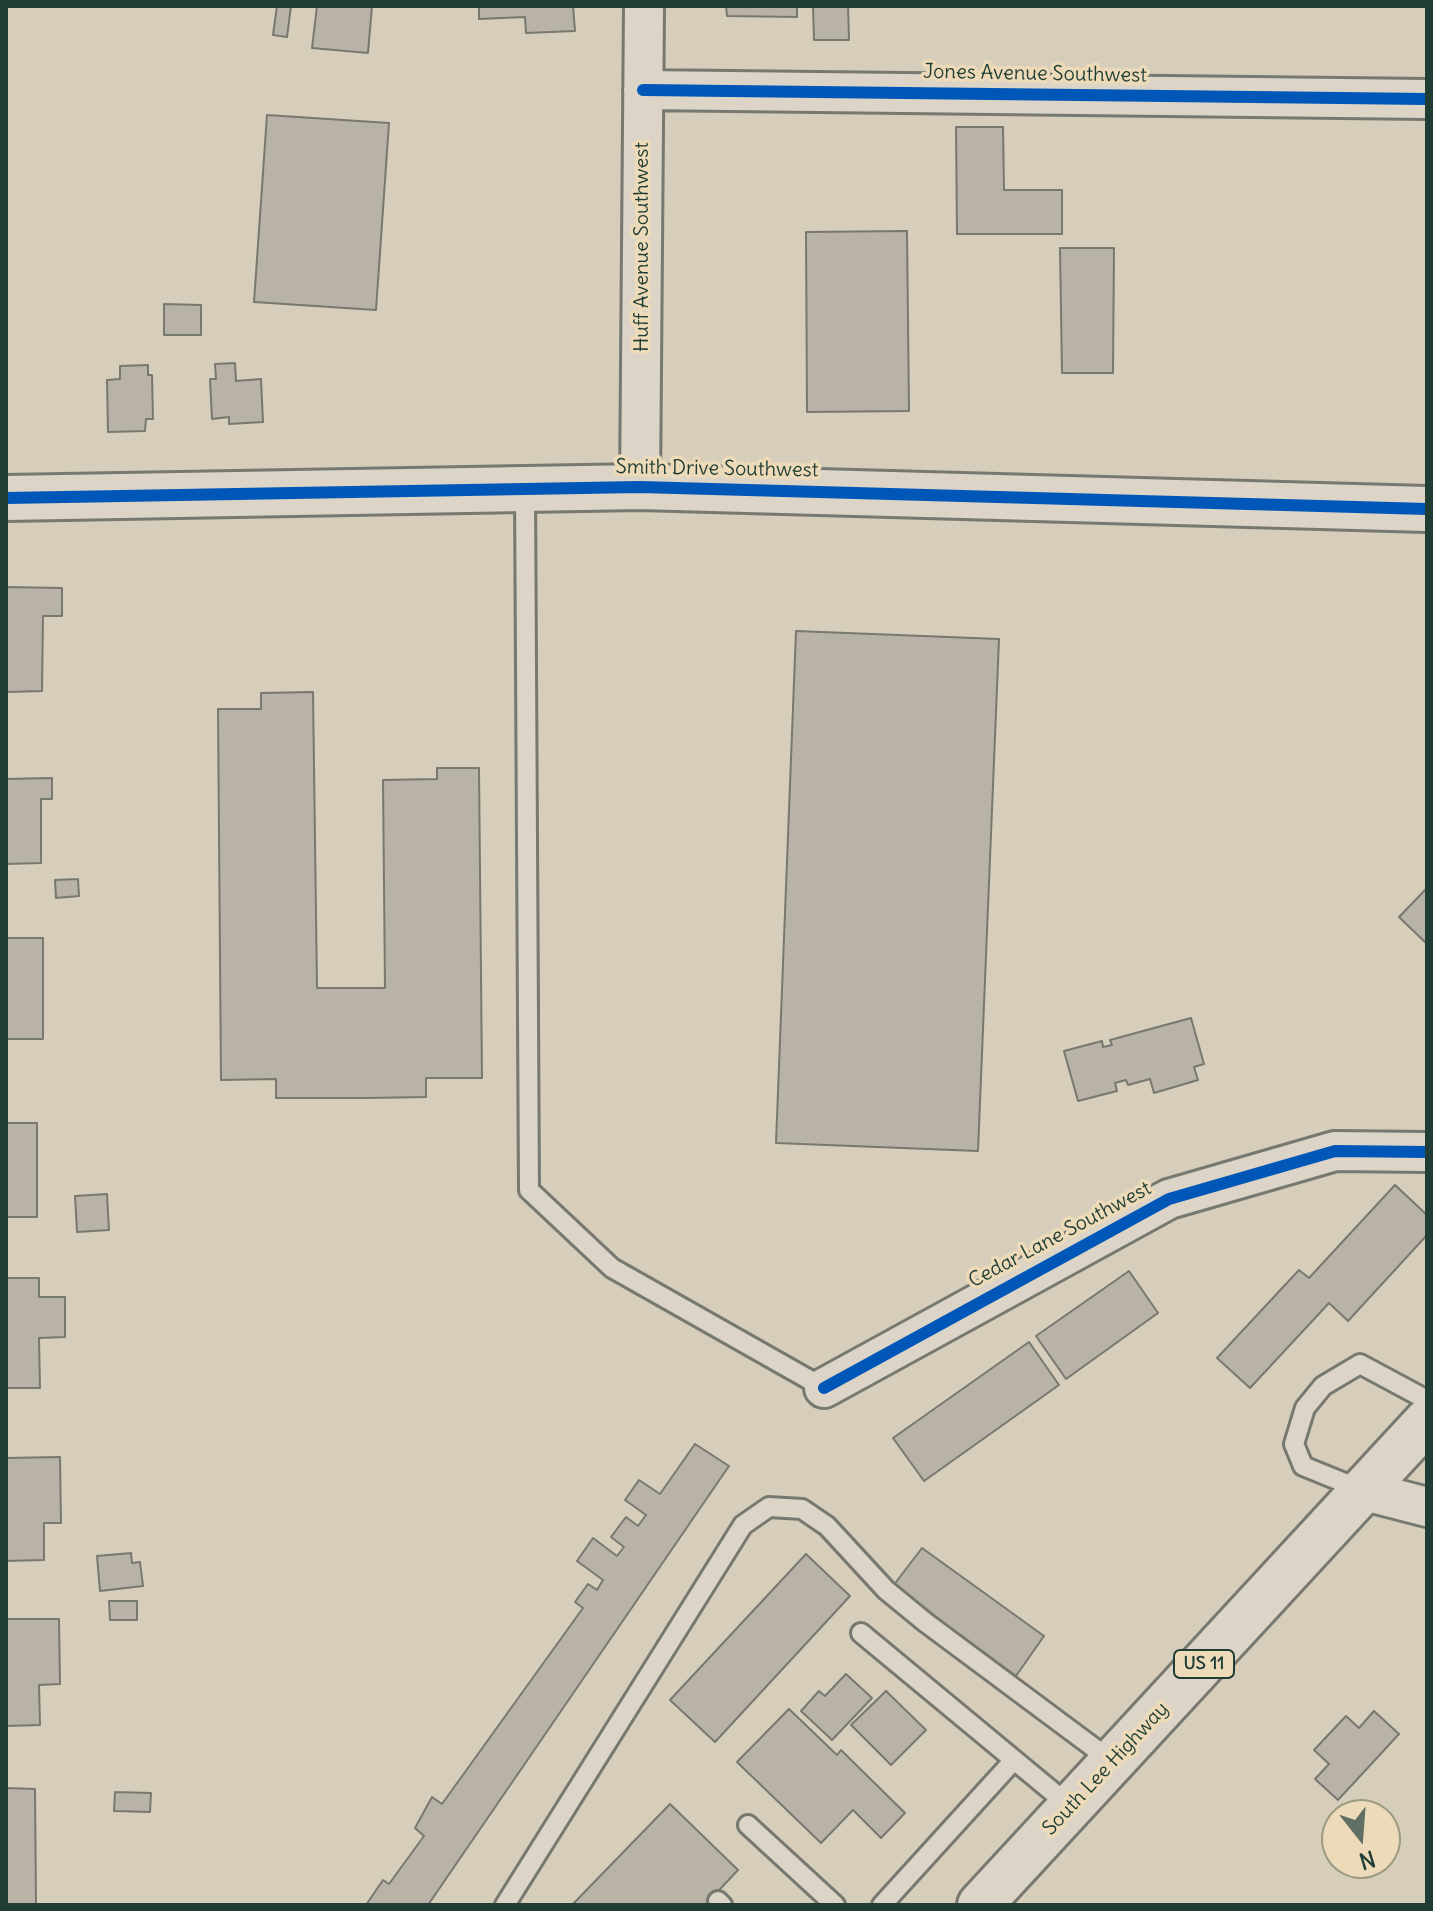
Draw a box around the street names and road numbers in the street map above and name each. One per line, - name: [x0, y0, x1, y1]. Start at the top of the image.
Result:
- street label: Jones Avenue Southwest: [923, 60, 1147, 88]
- street label: Huff Avenue Southwest: [630, 142, 654, 352]
- street label: Smith Drive Southwest: [615, 455, 819, 483]
- street label: Cedar Lane Southwest: [965, 1177, 1155, 1293]
- road number: US 11: [1174, 1650, 1234, 1678]
- street label: South Lee Highway: [1038, 1697, 1174, 1841]

